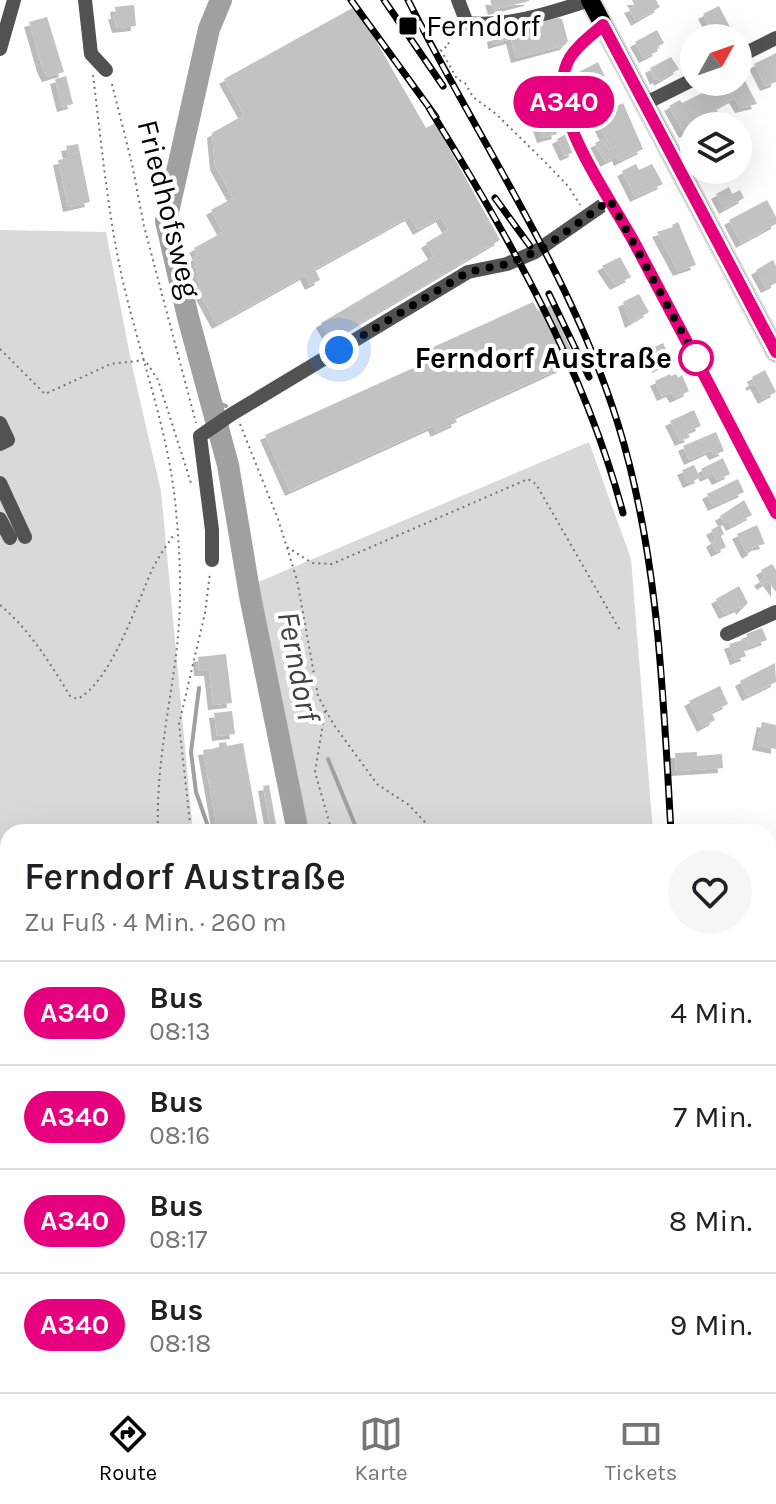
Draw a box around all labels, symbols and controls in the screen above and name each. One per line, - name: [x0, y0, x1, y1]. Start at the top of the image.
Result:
- place label: Ferndorf: [426, 8, 541, 44]
- marker: Ferndorf: [397, 15, 419, 37]
- north arrow: [680, 24, 752, 96]
- map controls: [680, 24, 752, 184]
- line badge: A340: [508, 76, 620, 128]
- text: A340: [529, 85, 599, 118]
- button: layers: [680, 112, 752, 184]
- street label: Friedhofsweg: [129, 116, 209, 302]
- your location: [319, 330, 359, 370]
- place label: Ferndorf Austraße: [414, 340, 672, 376]
- marker: Ferndorf Austraße: [679, 341, 713, 375]
- water label: Ferndorf: [270, 608, 328, 727]
- button: heart: [668, 850, 752, 934]
- text: Ferndorf Austraße: [24, 854, 346, 899]
- text: Zu Fuß · 4 Min. · 260 m: [24, 907, 287, 938]
- text: Bus: [149, 980, 203, 1016]
- text: 4 Min.: [670, 995, 752, 1031]
- text: A340: [40, 996, 109, 1029]
- text: 08:13: [149, 1016, 211, 1047]
- text: Bus: [149, 1084, 203, 1120]
- text: 7 Min.: [673, 1099, 752, 1135]
- text: A340: [40, 1100, 109, 1133]
- text: 08:16: [149, 1120, 210, 1151]
- text: Bus: [149, 1188, 203, 1224]
- text: 8 Min.: [669, 1203, 752, 1239]
- text: A340: [40, 1204, 109, 1237]
- text: 08:17: [149, 1224, 208, 1255]
- text: Bus: [149, 1292, 203, 1328]
- text: 9 Min.: [670, 1307, 752, 1343]
- text: A340: [40, 1308, 109, 1341]
- text: 08:18: [149, 1328, 211, 1359]
- tab: Route: [99, 1412, 157, 1486]
- tab: Karte: [354, 1412, 407, 1486]
- tab: Tickets: [605, 1412, 677, 1486]

